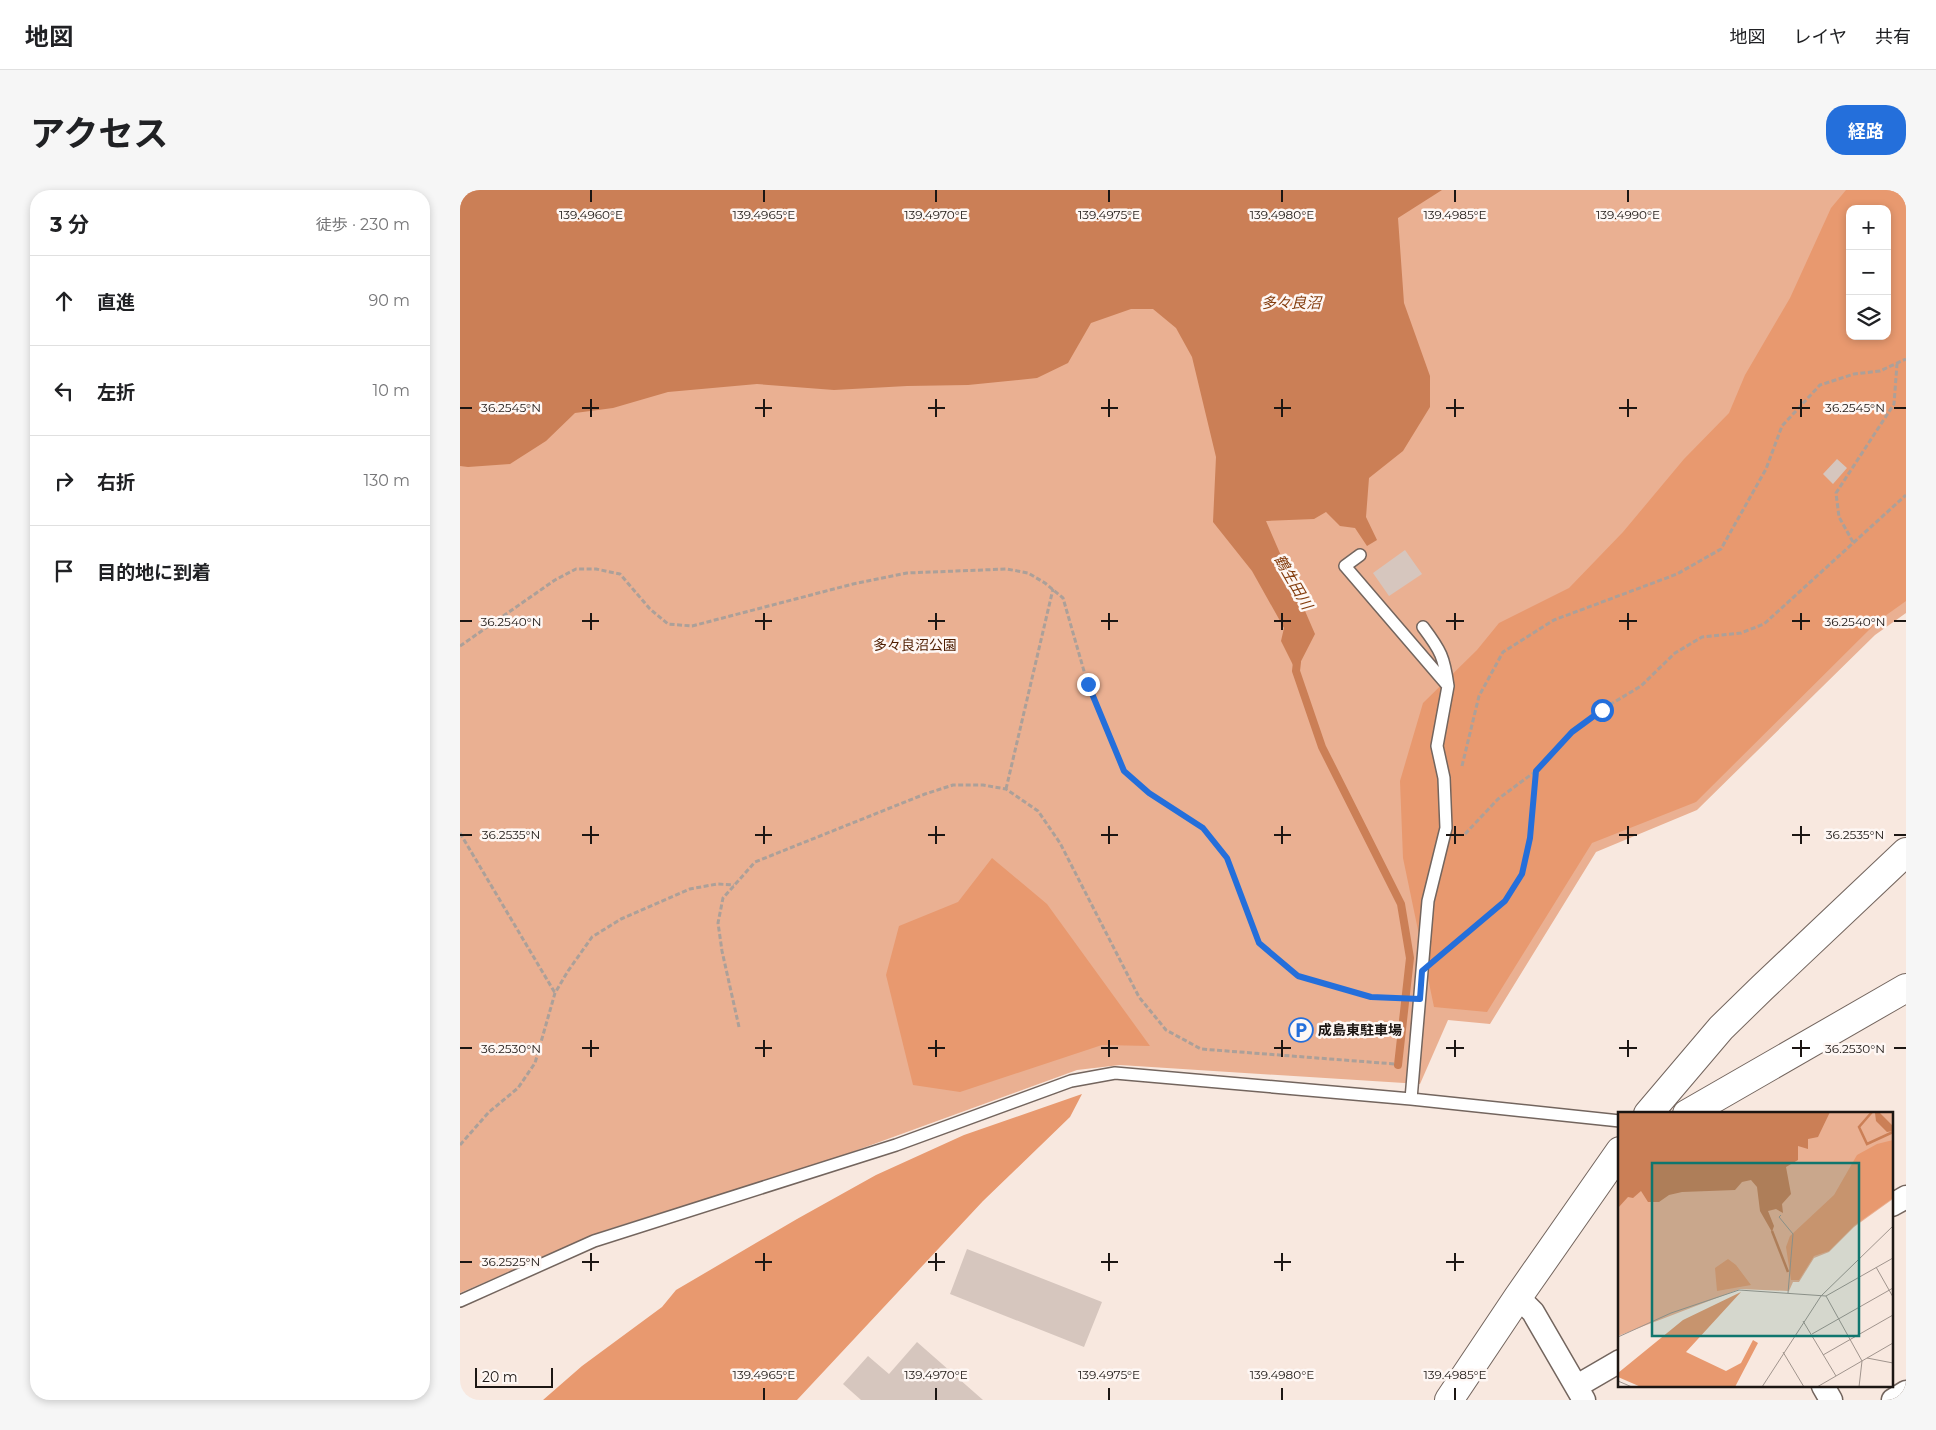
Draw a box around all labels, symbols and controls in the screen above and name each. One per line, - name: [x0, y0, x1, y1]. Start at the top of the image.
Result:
- text: 地図: [25, 22, 73, 51]
- text: 地図: [1730, 26, 1766, 48]
- text: レイヤ: [1794, 26, 1847, 48]
- text: 共有: [1875, 26, 1911, 48]
- button: 経路: [1826, 105, 1906, 155]
- text: アクセス: [30, 112, 168, 155]
- map controls: [1846, 205, 1891, 340]
- button: +: [1846, 205, 1891, 250]
- text: 139.4960°E: [559, 207, 623, 222]
- text: 139.4965°E: [733, 207, 795, 222]
- text: 139.4970°E: [904, 207, 968, 222]
- text: 139.4975°E: [1078, 207, 1140, 222]
- text: 139.4980°E: [1250, 207, 1314, 222]
- text: 139.4985°E: [1423, 207, 1487, 222]
- text: 139.4990°E: [1596, 207, 1660, 222]
- text: 3 分: [50, 212, 89, 237]
- text: 徒歩 · 230 m: [316, 215, 410, 234]
- button: −: [1846, 250, 1891, 295]
- icon: ahead: [50, 287, 78, 315]
- text: 直進: [97, 291, 135, 314]
- text: 90 m: [368, 291, 410, 310]
- water label: 多々良沼: [1261, 293, 1323, 312]
- button: layers: [1846, 295, 1891, 340]
- icon: left: [50, 377, 78, 405]
- text: 左折: [97, 381, 135, 404]
- text: 10 m: [372, 381, 410, 400]
- text: 36.2545°N: [481, 400, 541, 415]
- text: 36.2545°N: [1825, 400, 1885, 415]
- icon: right: [50, 467, 78, 495]
- text: 右折: [97, 471, 135, 494]
- text: 130 m: [363, 471, 410, 490]
- water label: 鶴生田川: [1270, 551, 1318, 614]
- icon: arrive: [50, 557, 78, 585]
- text: 目的地に到着: [97, 561, 211, 584]
- text: 36.2540°N: [480, 614, 542, 629]
- text: 36.2540°N: [1824, 614, 1886, 629]
- park label: 多々良沼公園: [873, 636, 957, 654]
- route end: [1077, 673, 1100, 696]
- route start: [1591, 699, 1614, 722]
- text: 36.2535°N: [482, 827, 540, 842]
- text: 36.2535°N: [1826, 827, 1884, 842]
- parking icon: 成島東駐車場: [1288, 1017, 1314, 1043]
- place label: 成島東駐車場: [1318, 1021, 1402, 1039]
- text: 36.2530°N: [481, 1041, 541, 1056]
- text: 36.2530°N: [1825, 1041, 1885, 1056]
- inset map: [1618, 1112, 1894, 1388]
- text: 36.2525°N: [482, 1254, 540, 1269]
- scale bar: [475, 1365, 552, 1388]
- text: 139.4965°E: [733, 1367, 795, 1382]
- text: 139.4970°E: [904, 1367, 968, 1382]
- text: 139.4975°E: [1078, 1367, 1140, 1382]
- text: 139.4980°E: [1250, 1367, 1314, 1382]
- text: 139.4985°E: [1423, 1367, 1487, 1382]
- text: 20 m: [482, 1368, 518, 1386]

